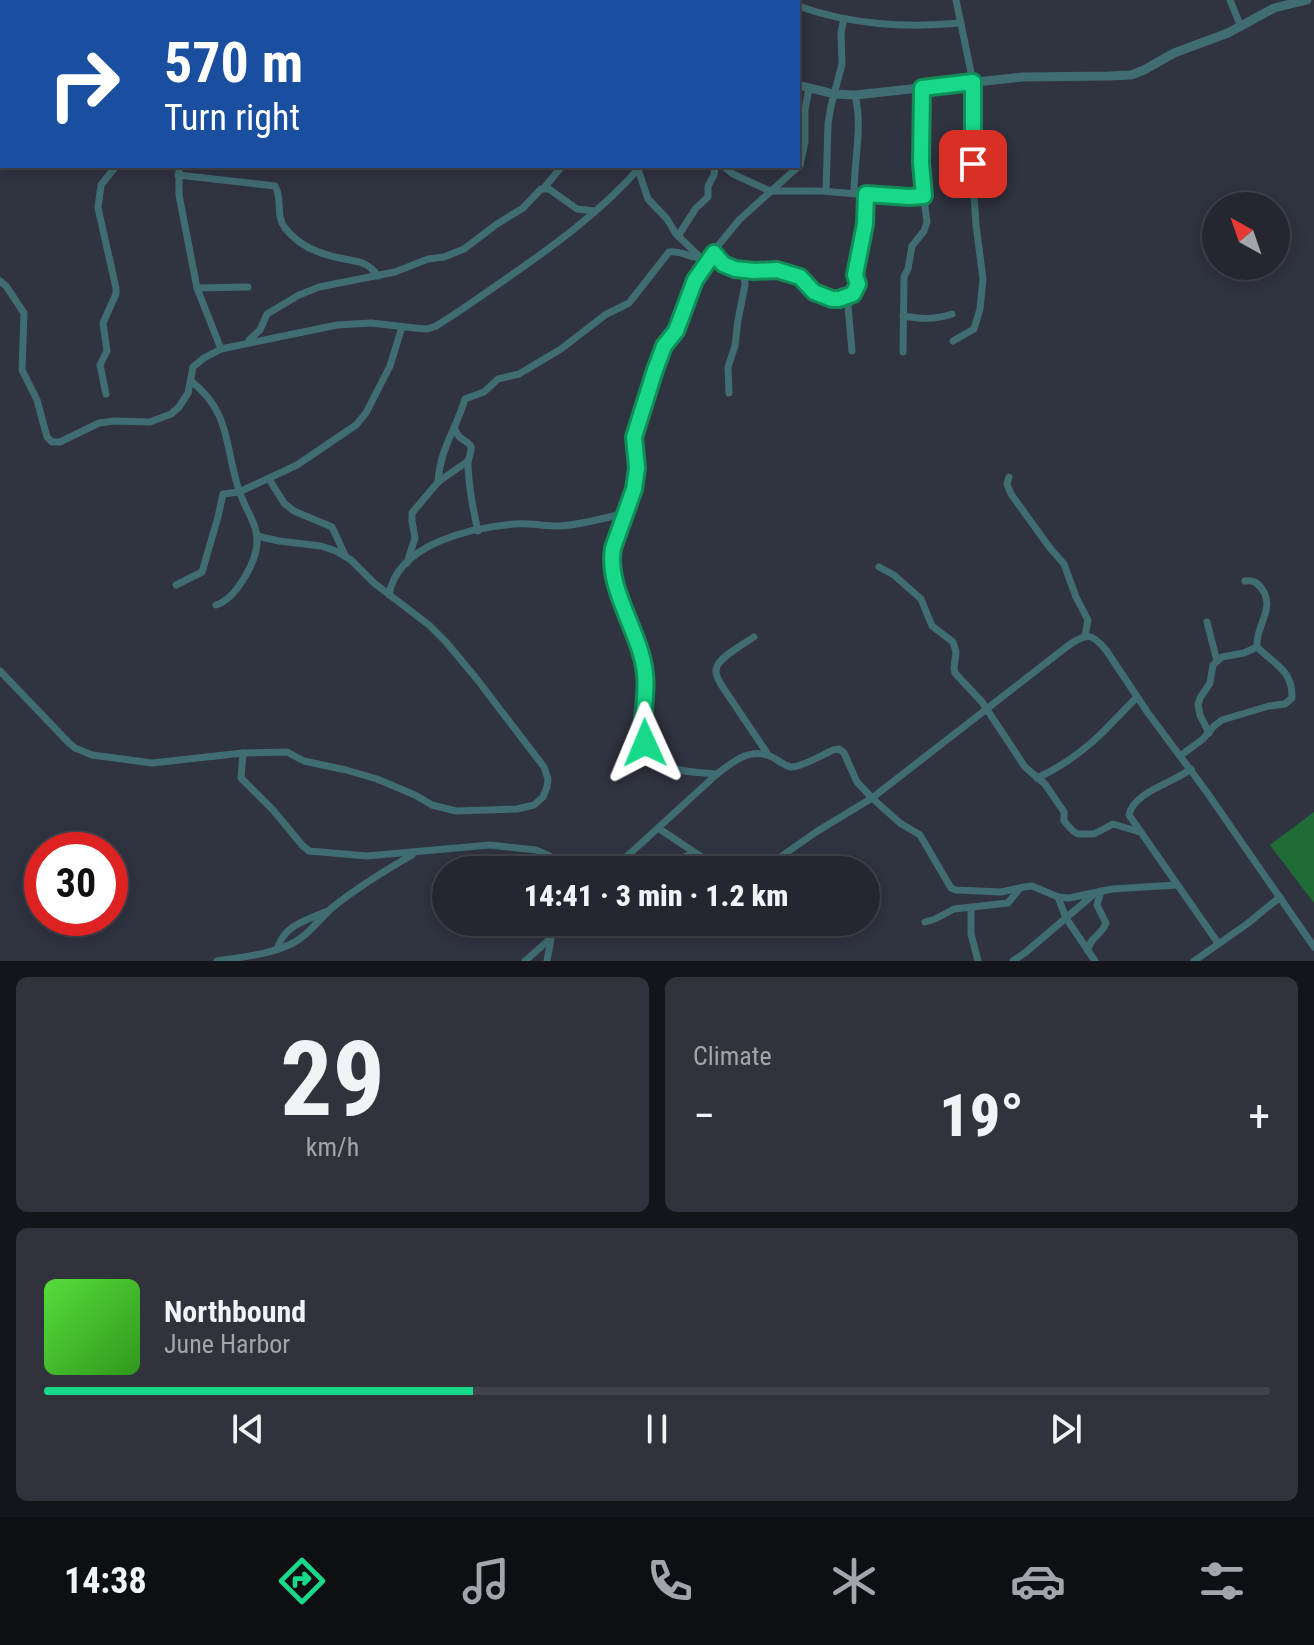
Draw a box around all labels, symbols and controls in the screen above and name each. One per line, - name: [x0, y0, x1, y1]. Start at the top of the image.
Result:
- text: 570 m: [164, 30, 303, 96]
- icon: right: [32, 32, 136, 136]
- text: Turn right: [164, 97, 300, 139]
- pin: [939, 130, 1007, 198]
- icon: arrive: [951, 142, 995, 186]
- north arrow: [1202, 192, 1290, 280]
- map controls: [1202, 192, 1290, 280]
- position arrow: [603, 701, 687, 785]
- speed limit sign: 30: [24, 832, 128, 936]
- text: 14:41 · 3 min · 1.2 km: [524, 878, 788, 913]
- text: 29: [280, 1019, 385, 1140]
- text: Climate: [693, 1041, 772, 1071]
- text: 19°: [939, 1080, 1024, 1151]
- text: −: [693, 1090, 715, 1142]
- text: +: [1248, 1090, 1270, 1142]
- text: km/h: [306, 1132, 359, 1162]
- text: Northbound: [164, 1294, 306, 1329]
- text: June Harbor: [164, 1329, 290, 1359]
- icon: previous: [226, 1407, 270, 1451]
- icon: pause: [635, 1407, 679, 1451]
- icon: next: [1044, 1407, 1088, 1451]
- icon: directions: [274, 1553, 330, 1609]
- icon: music: [458, 1553, 514, 1609]
- icon: phone: [642, 1553, 698, 1609]
- icon: climate: [826, 1553, 882, 1609]
- icon: car: [1010, 1553, 1066, 1609]
- icon: filters: [1194, 1553, 1250, 1609]
- text: 14:38: [64, 1560, 147, 1602]

